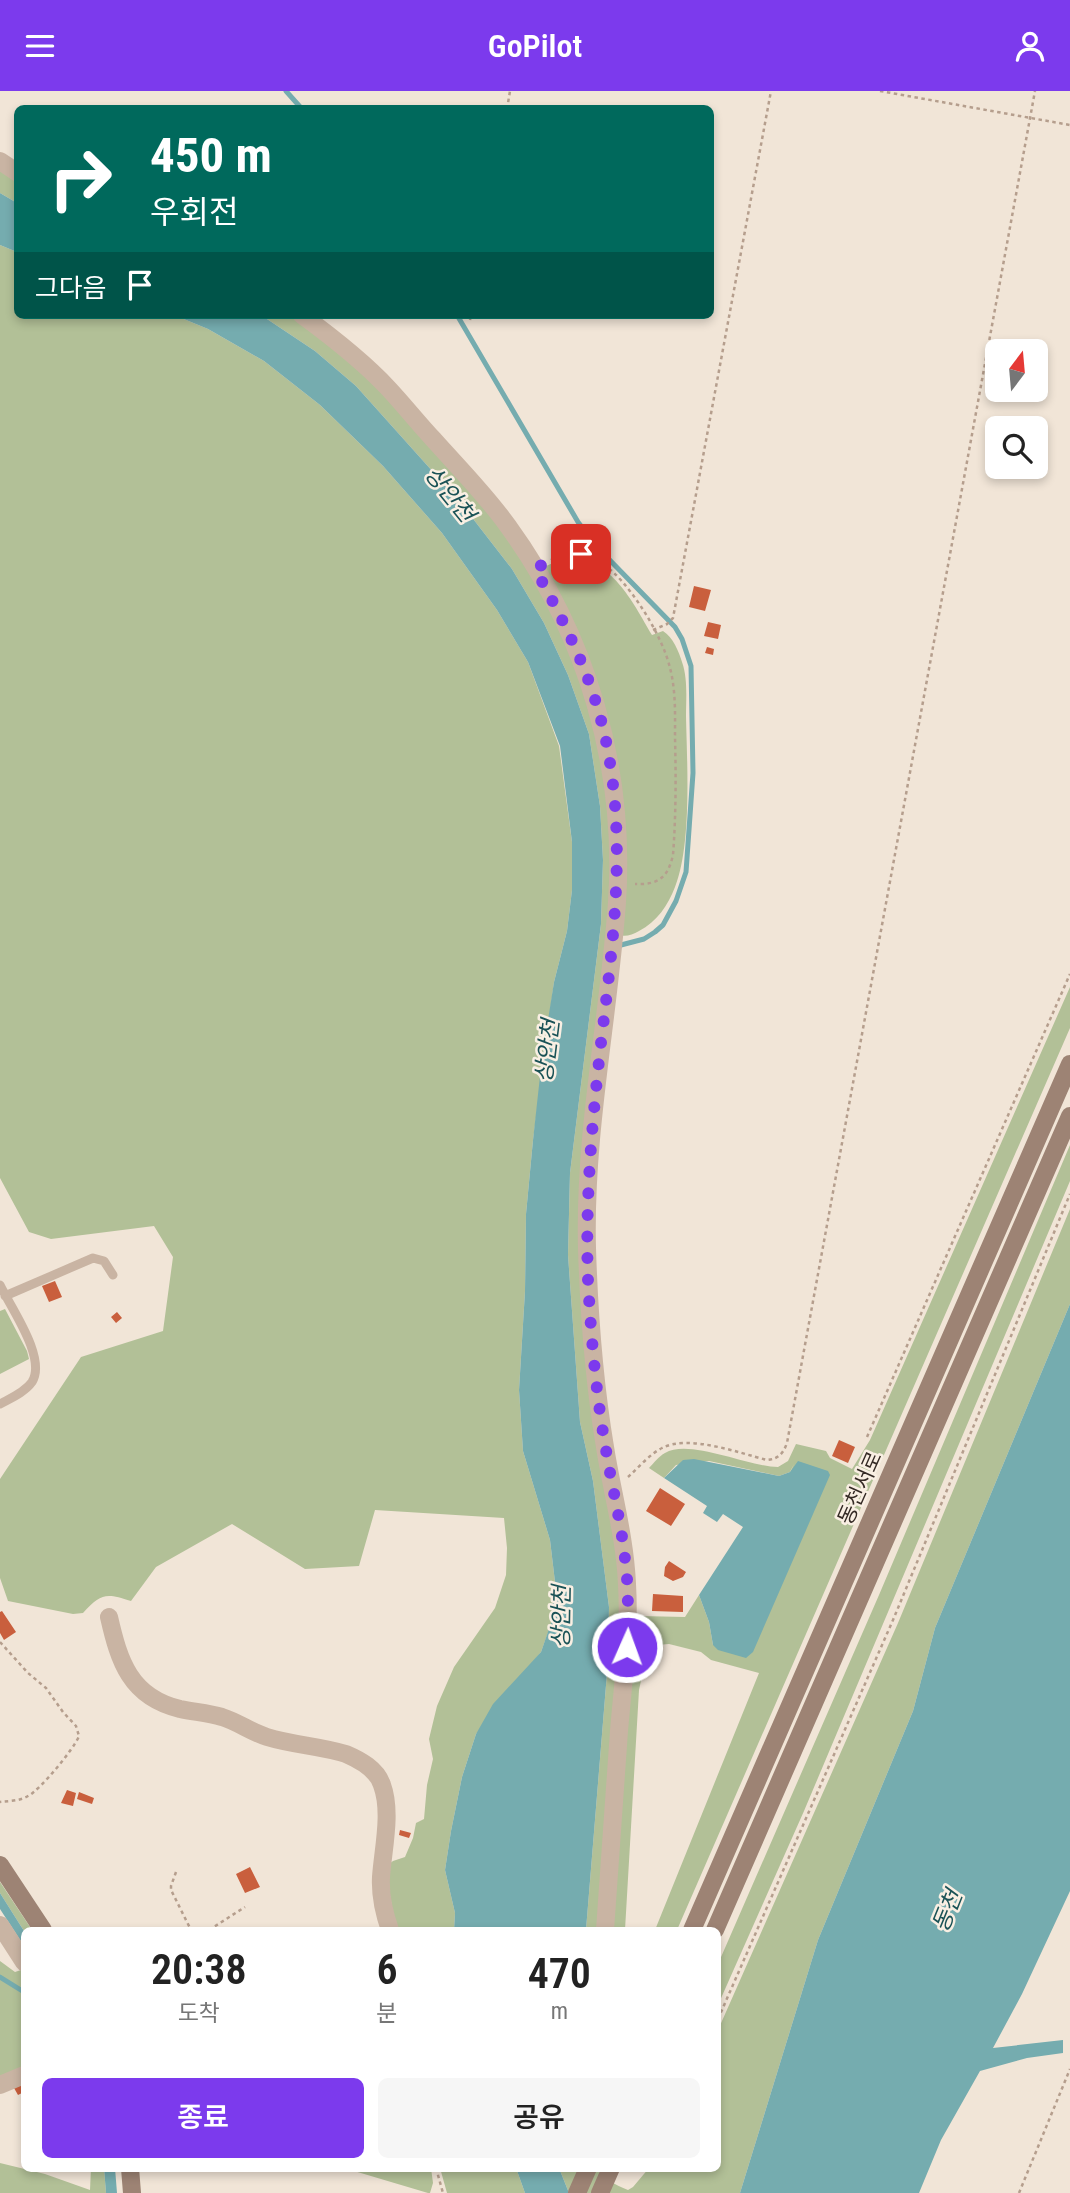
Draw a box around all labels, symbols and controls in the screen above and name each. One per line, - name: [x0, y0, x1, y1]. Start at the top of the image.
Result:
- icon: menu: [21, 27, 59, 65]
- text: GoPilot: [488, 27, 582, 65]
- icon: person: [1011, 27, 1049, 65]
- text: 450 m: [150, 127, 272, 184]
- icon: right: [35, 133, 126, 224]
- text: 우회전: [150, 193, 238, 231]
- icon: arrive: [121, 266, 159, 304]
- text: 그다음: [35, 273, 107, 303]
- north arrow: [985, 339, 1048, 403]
- map controls: [985, 339, 1048, 479]
- button: search: [985, 416, 1048, 479]
- water label: 상안천: [419, 461, 482, 530]
- pin: [551, 524, 611, 584]
- icon: arrive: [562, 535, 600, 573]
- water label: 상안천: [530, 1015, 565, 1084]
- street label: 동천서로: [833, 1448, 887, 1528]
- water label: 상안천: [547, 1582, 576, 1649]
- position arrow: [590, 1610, 664, 1684]
- water label: 동천: [927, 1884, 969, 1936]
- text: 20:38: [151, 1945, 247, 1994]
- text: 6: [377, 1945, 398, 1994]
- text: 470: [528, 1949, 591, 1998]
- text: m: [551, 1998, 568, 2025]
- text: 도착: [178, 2000, 220, 2027]
- text: 분: [377, 2000, 398, 2027]
- button: 종료: [42, 2078, 364, 2158]
- button: 공유: [378, 2078, 700, 2158]

